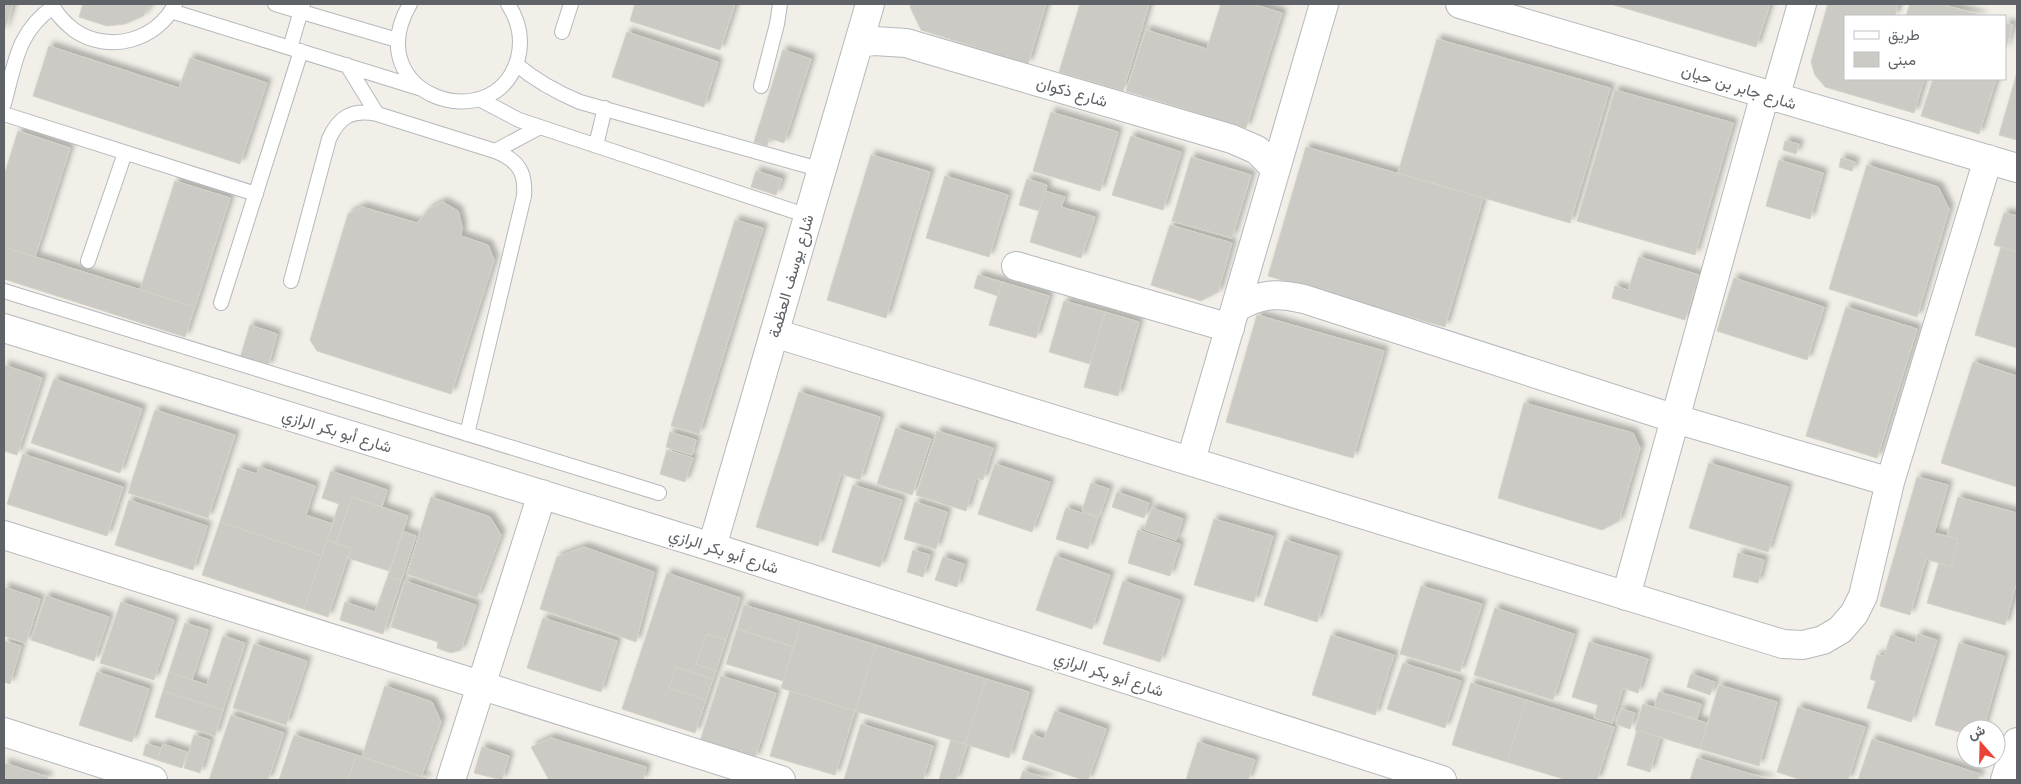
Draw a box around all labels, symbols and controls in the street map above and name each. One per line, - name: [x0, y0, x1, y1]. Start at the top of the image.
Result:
- legend: [1844, 15, 2006, 80]
- text: طريق: [1888, 26, 1920, 45]
- text: مبنى: [1888, 51, 1916, 70]
- street label: شارع جابر بن حيان: [1679, 61, 1798, 115]
- street label: شارع ذكوان: [1034, 74, 1109, 113]
- street label: شارع يوسف العظمة: [765, 212, 820, 340]
- street label: شارع أبو بكر الرازي: [279, 406, 394, 461]
- street label: شارع أبو بكر الرازي: [666, 525, 781, 581]
- street label: شارع أبو بكر الرازي: [1051, 648, 1166, 704]
- north arrow: [1956, 719, 2006, 769]
- text: ش: [1966, 721, 1988, 743]

